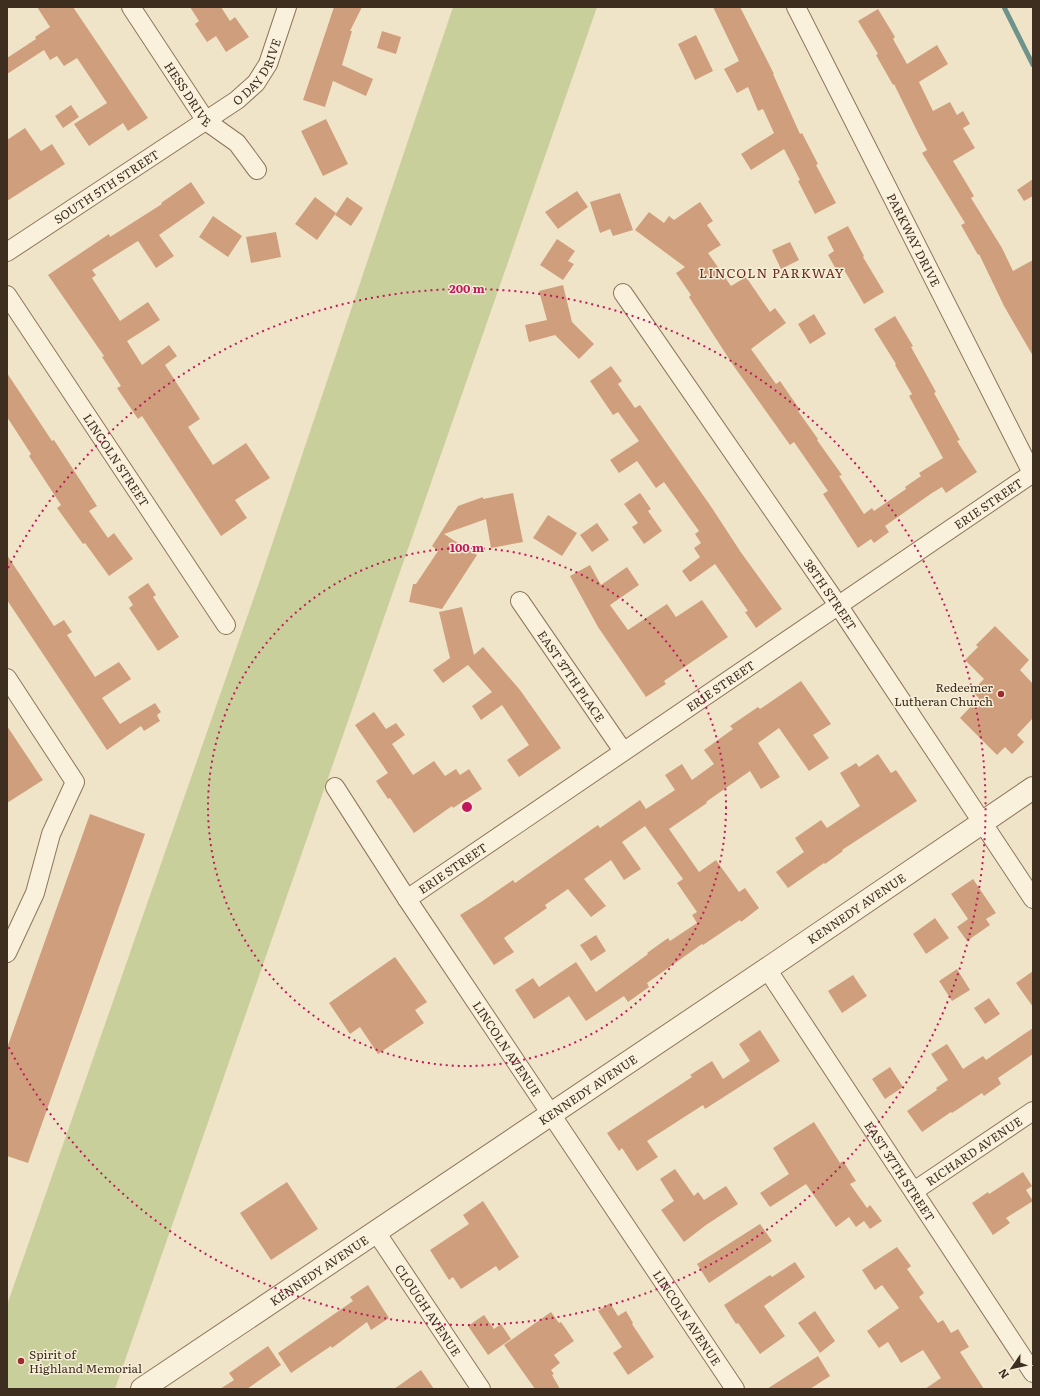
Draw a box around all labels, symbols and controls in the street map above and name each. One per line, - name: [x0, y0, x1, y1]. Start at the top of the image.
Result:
- street label: O DAY DRIVE: [228, 36, 285, 109]
- street label: HESS DRIVE: [160, 58, 215, 131]
- street label: SOUTH 5TH STREET: [50, 145, 163, 228]
- street label: PARKWAY DRIVE: [883, 190, 945, 290]
- district label: LINCOLN PARKWAY: [699, 263, 845, 282]
- text: 200 m: [449, 279, 485, 297]
- street label: LINCOLN STREET: [79, 410, 154, 510]
- street label: ERIE STREET: [950, 474, 1026, 533]
- text: 100 m: [450, 538, 484, 556]
- street label: 38TH STREET: [800, 555, 861, 634]
- street label: EAST 37TH PLACE: [534, 626, 610, 726]
- street label: ERIE STREET: [682, 656, 758, 716]
- place label: Redeemer Lutheran Church: [894, 678, 993, 710]
- marker: Redeemer Lutheran Church: [996, 689, 1006, 699]
- centre of rings: [460, 800, 474, 814]
- street label: ERIE STREET: [414, 838, 491, 898]
- street label: KENNEDY AVENUE: [803, 868, 909, 948]
- street label: LINCOLN AVENUE: [469, 997, 546, 1100]
- street label: KENNEDY AVENUE: [535, 1050, 641, 1129]
- street label: RICHARD AVENUE: [922, 1112, 1026, 1190]
- street label: EAST 37TH STREET: [861, 1117, 940, 1225]
- street label: KENNEDY AVENUE: [266, 1230, 372, 1310]
- street label: CLOUGH AVENUE: [391, 1260, 466, 1360]
- street label: LINCOLN AVENUE: [649, 1266, 726, 1369]
- place label: Spirit of Highland Memorial: [29, 1345, 142, 1377]
- north arrow: [992, 1348, 1032, 1388]
- marker: Spirit of Highland Memorial: [16, 1356, 26, 1366]
- text: N: [994, 1366, 1012, 1382]

